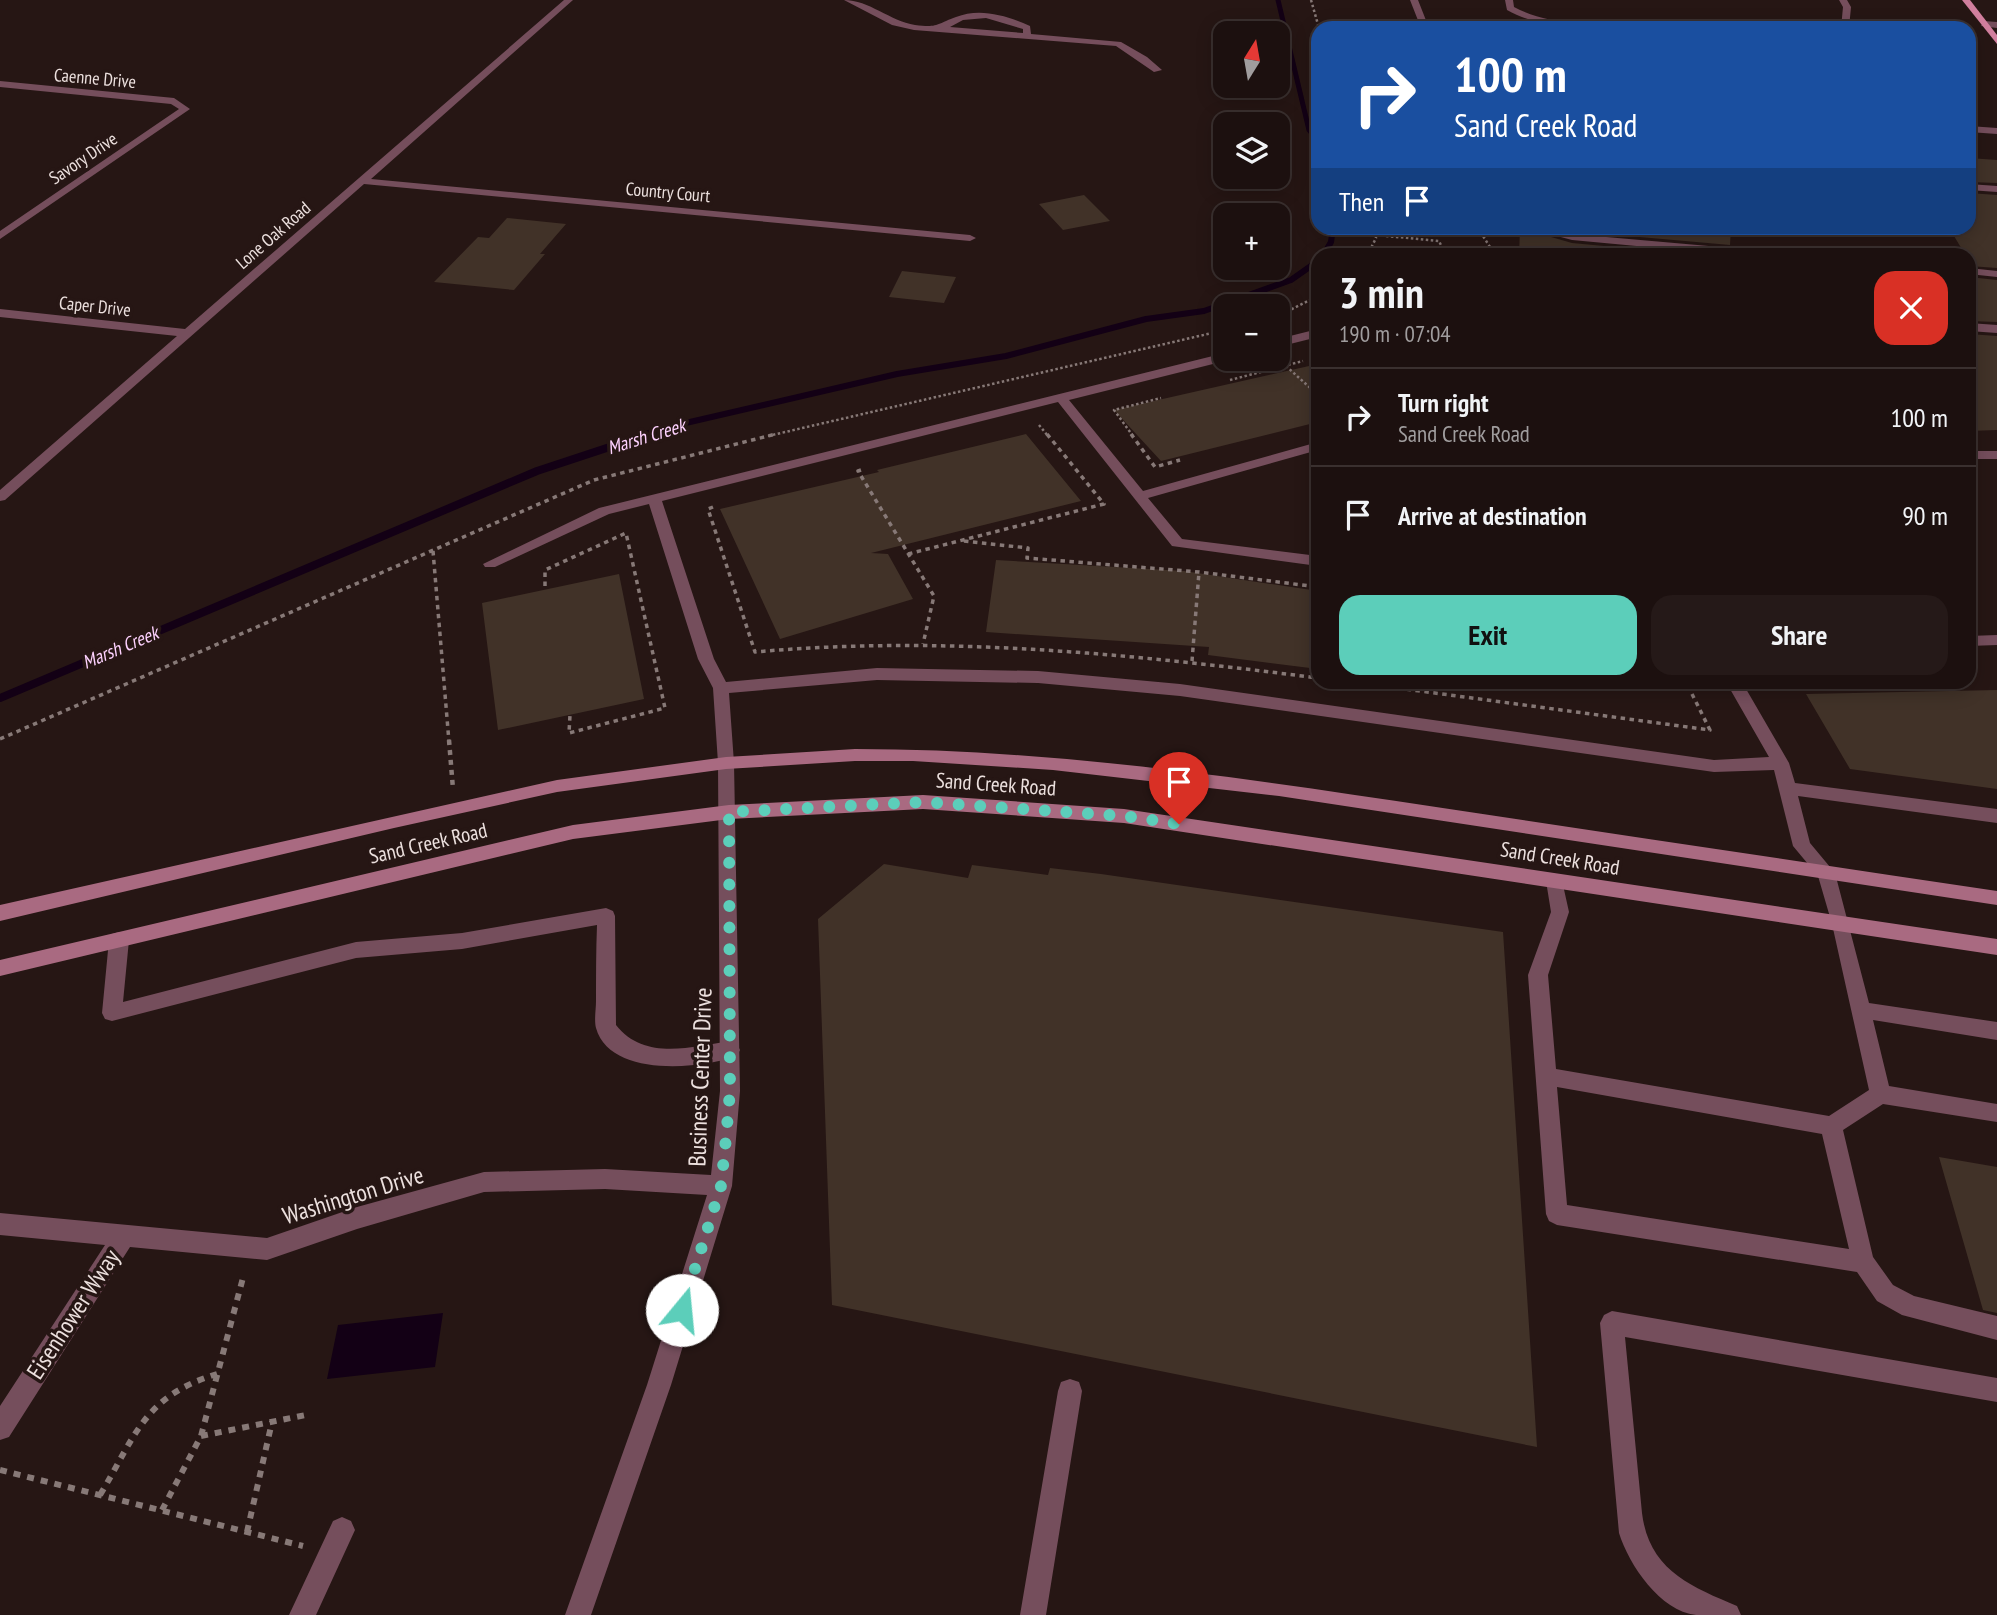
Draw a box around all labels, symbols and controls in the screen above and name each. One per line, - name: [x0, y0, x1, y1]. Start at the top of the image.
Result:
- north arrow: [1213, 21, 1290, 98]
- map controls: [1213, 21, 1290, 371]
- text: 100 m: [1454, 42, 1567, 106]
- icon: right: [1339, 49, 1430, 140]
- street label: Caenne Drive: [53, 63, 137, 93]
- text: Sand Creek Road: [1454, 104, 1637, 146]
- button: layers: [1213, 112, 1290, 189]
- street label: Savory Drive: [44, 127, 122, 189]
- street label: Country Court: [625, 177, 711, 207]
- icon: arrive: [1398, 182, 1436, 220]
- text: Then: [1339, 185, 1384, 218]
- street label: Lone Oak Road: [231, 196, 315, 274]
- button: +: [1213, 203, 1290, 280]
- text: 3 min: [1339, 265, 1424, 320]
- button: close: [1874, 271, 1948, 345]
- street label: Caper Drive: [58, 291, 132, 321]
- button: −: [1213, 294, 1290, 371]
- text: 190 m · 07:04: [1339, 319, 1451, 348]
- text: Turn right: [1398, 386, 1489, 419]
- icon: right: [1339, 398, 1377, 436]
- text: 100 m: [1890, 401, 1948, 434]
- water label: Marsh Creek: [604, 412, 690, 459]
- text: Sand Creek Road: [1398, 419, 1530, 448]
- icon: arrive: [1339, 496, 1377, 534]
- text: Arrive at destination: [1398, 499, 1587, 532]
- text: 90 m: [1902, 499, 1948, 532]
- button: Exit: [1339, 595, 1637, 675]
- button: Share: [1651, 595, 1948, 675]
- water label: Marsh Creek: [78, 619, 164, 674]
- pin: [1149, 752, 1209, 824]
- icon: arrive: [1160, 763, 1198, 801]
- street label: Sand Creek Road: [935, 766, 1057, 802]
- street label: Sand Creek Road: [366, 816, 490, 870]
- street label: Sand Creek Road: [1498, 835, 1622, 881]
- street label: Business Center Drive: [681, 987, 719, 1167]
- street label: Washington Drive: [279, 1159, 427, 1231]
- street label: Eisenhower Wway: [20, 1243, 126, 1385]
- position arrow: [645, 1273, 719, 1347]

